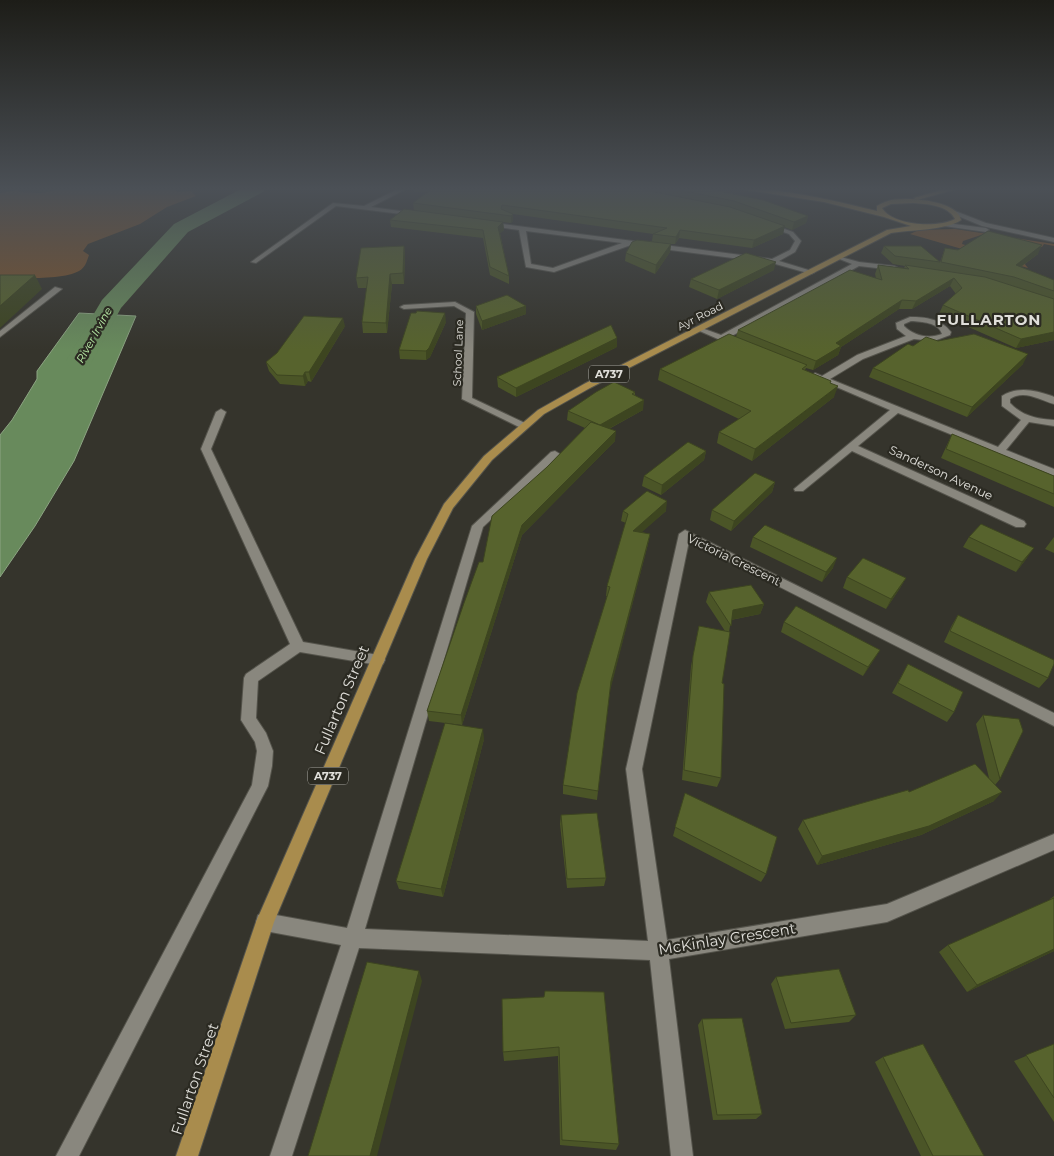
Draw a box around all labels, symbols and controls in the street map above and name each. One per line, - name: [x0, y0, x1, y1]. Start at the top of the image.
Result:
- street label: Ayr Road: [675, 298, 725, 334]
- water label: River Irvine: [73, 304, 115, 365]
- district label: FULLARTON: [937, 310, 1041, 329]
- street label: School Lane: [450, 319, 466, 387]
- road number: A737: [589, 366, 629, 382]
- street label: Sanderson Avenue: [887, 442, 995, 503]
- street label: Victoria Crescent: [685, 531, 783, 589]
- street label: Fullarton Street: [310, 642, 373, 757]
- road number: A737: [308, 768, 348, 784]
- street label: McKinlay Crescent: [657, 918, 797, 959]
- street label: Fullarton Street: [166, 1020, 223, 1137]

